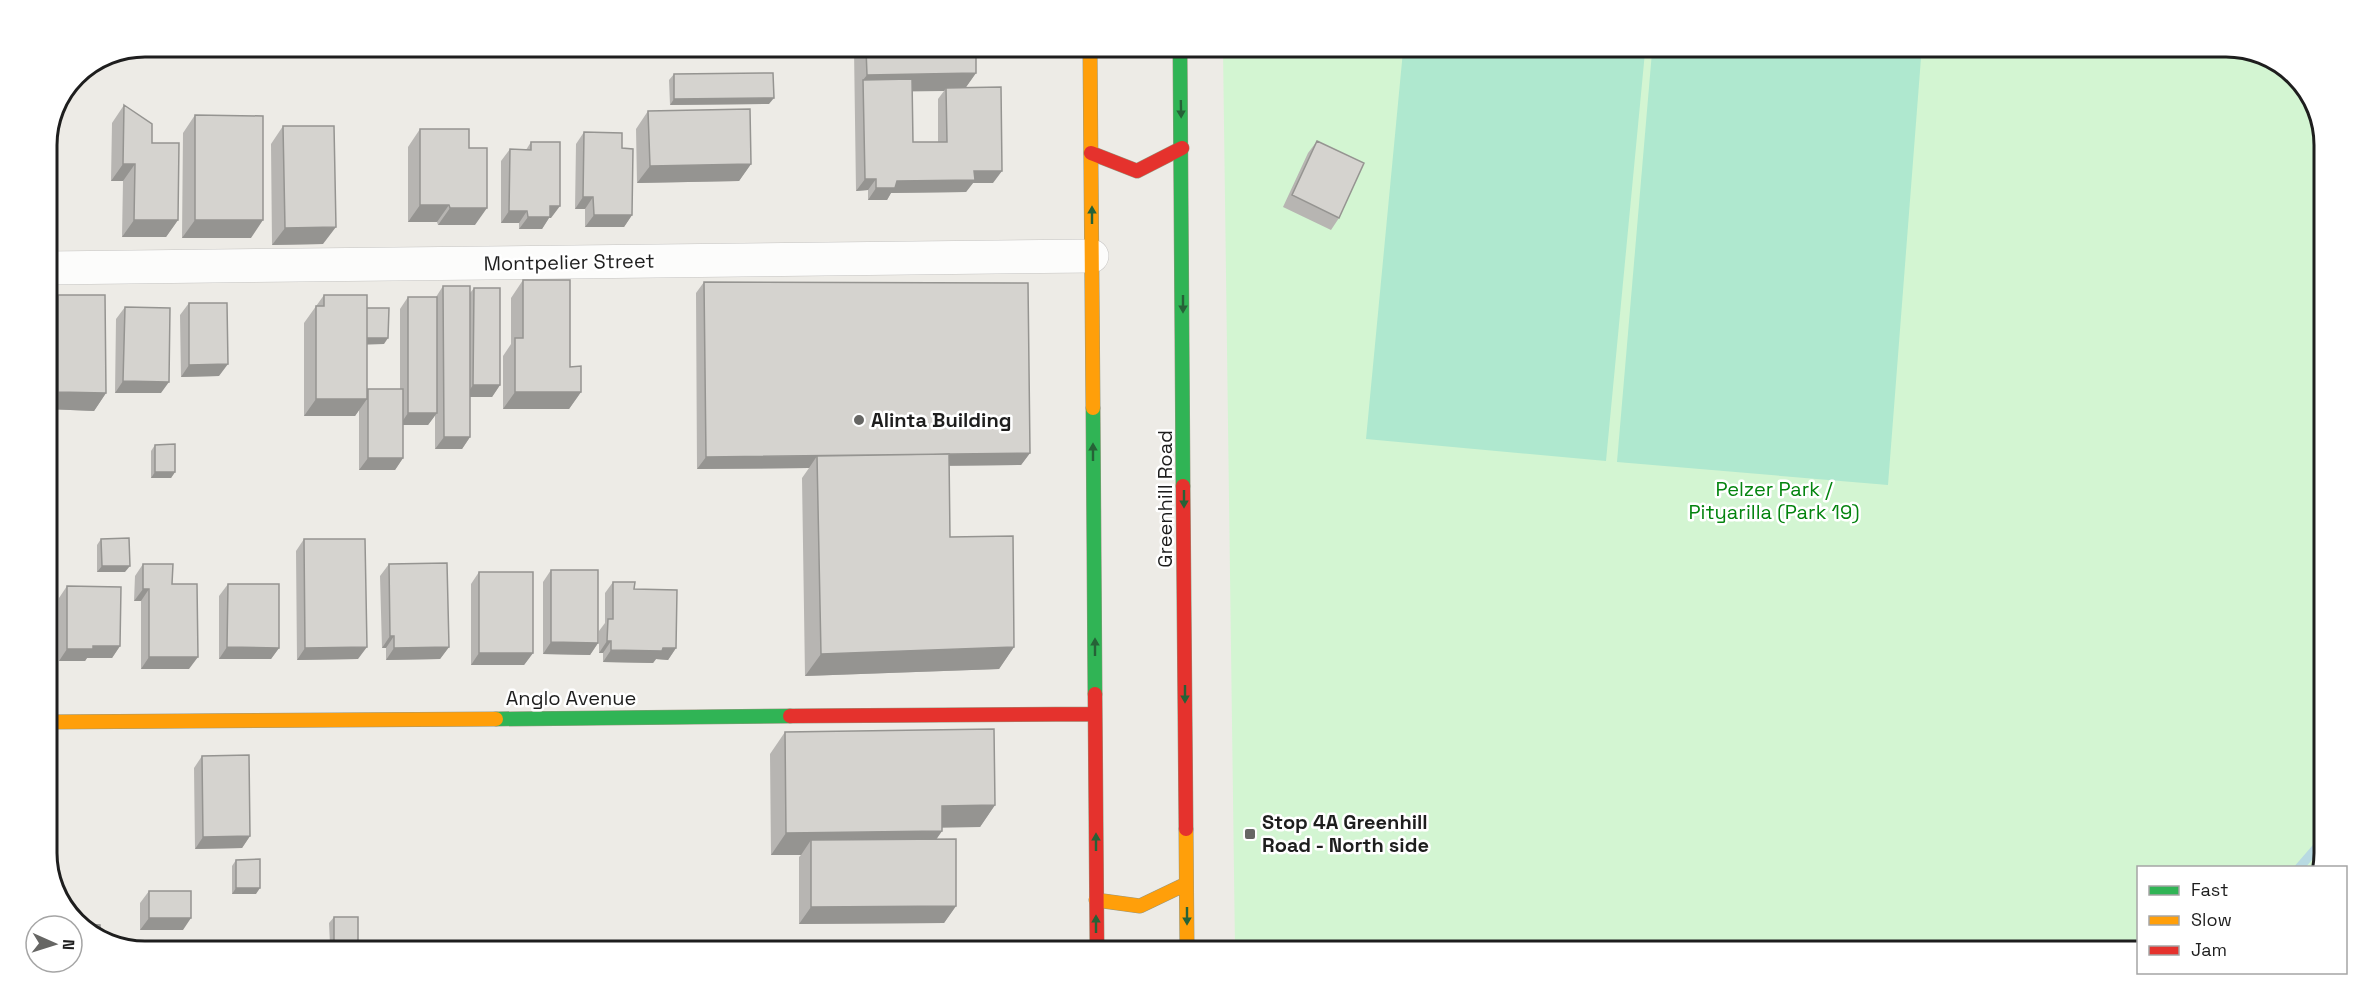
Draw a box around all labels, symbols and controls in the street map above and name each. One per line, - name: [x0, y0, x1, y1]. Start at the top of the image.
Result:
- one-way arrow: [1176, 99, 1186, 118]
- one-way arrow: [1087, 205, 1097, 224]
- street label: Montpelier Street: [483, 248, 655, 276]
- one-way arrow: [1178, 294, 1188, 313]
- place label: Alinta Building: [871, 407, 1012, 433]
- marker: Alinta Building: [852, 413, 866, 427]
- street label: Greenhill Road: [1152, 430, 1178, 568]
- one-way arrow: [1088, 442, 1098, 461]
- park label: Pelzer Park / Pityarilla (Park 19): [1689, 476, 1860, 525]
- one-way arrow: [1179, 489, 1189, 508]
- one-way arrow: [1090, 637, 1100, 656]
- one-way arrow: [1180, 684, 1190, 703]
- street label: Anglo Avenue: [506, 685, 636, 711]
- place label: Stop 4A Greenhill Road - North side: [1262, 809, 1429, 858]
- marker: Stop 4A Greenhill Road - North side: [1243, 827, 1257, 841]
- one-way arrow: [1091, 832, 1101, 851]
- legend: [2137, 866, 2347, 974]
- text: Fast: [2191, 878, 2228, 901]
- one-way arrow: [1182, 906, 1192, 925]
- text: Slow: [2191, 908, 2232, 931]
- north arrow: [24, 914, 84, 974]
- one-way arrow: [1091, 914, 1101, 933]
- text: Jam: [2191, 938, 2227, 961]
- text: N: [58, 939, 79, 951]

